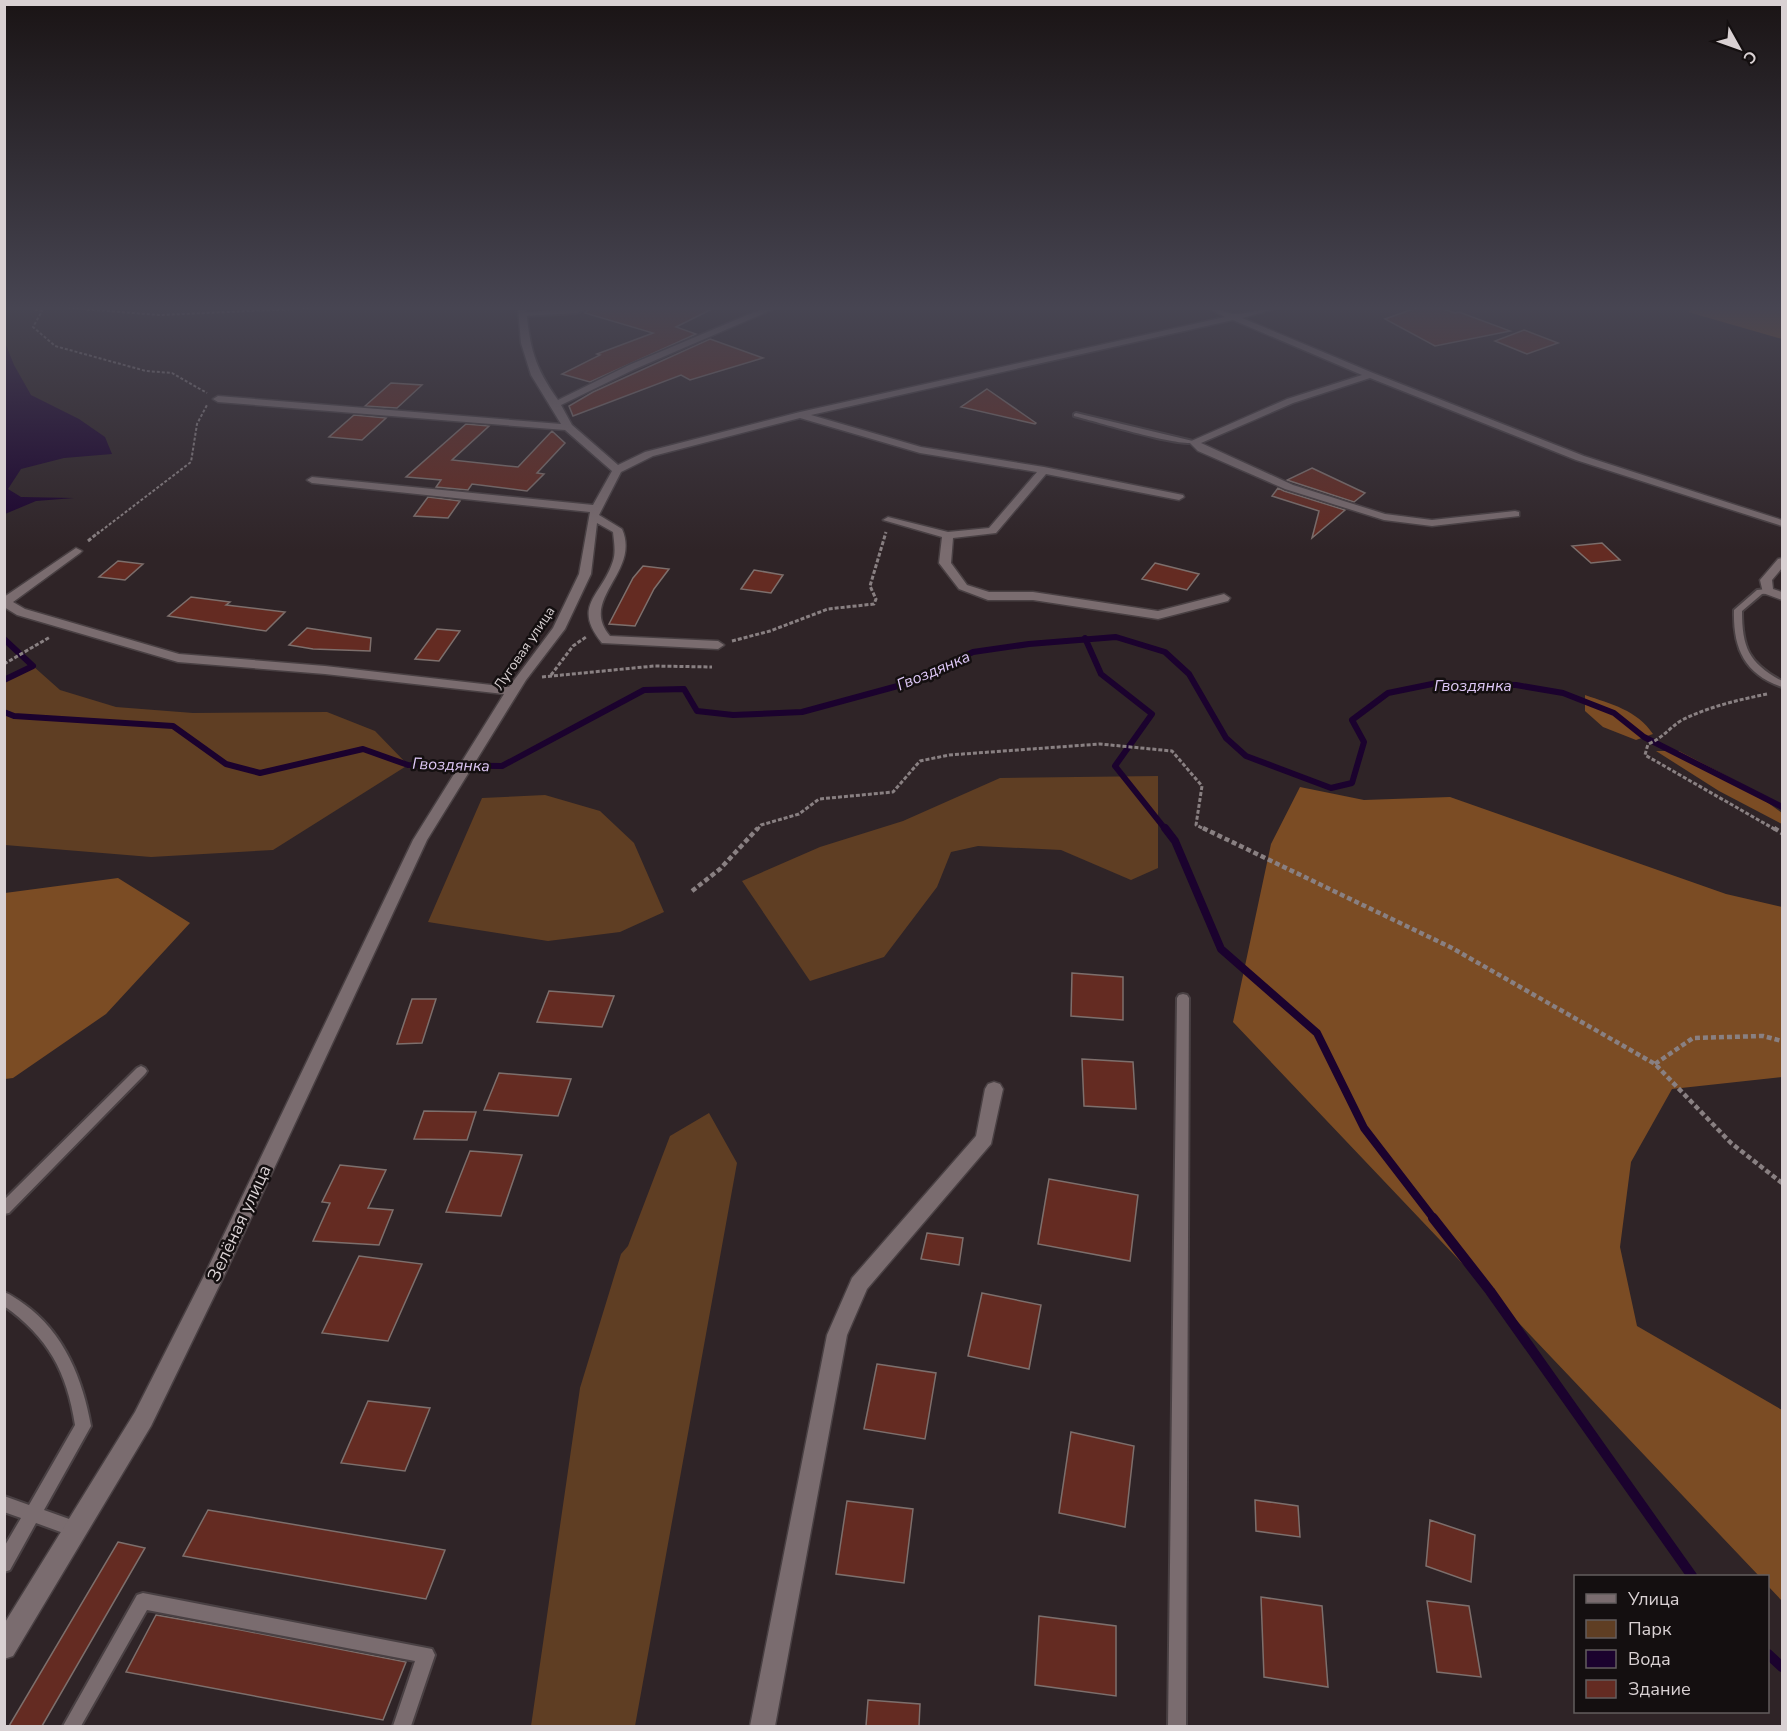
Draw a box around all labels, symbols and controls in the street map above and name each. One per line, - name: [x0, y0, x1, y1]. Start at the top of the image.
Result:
- north arrow: [1709, 18, 1769, 78]
- text: С: [1738, 46, 1762, 68]
- street label: Луговая улица: [489, 603, 559, 694]
- water label: Гвоздянка: [893, 646, 974, 696]
- water label: Гвоздянка: [1434, 675, 1512, 697]
- water label: Гвоздянка: [412, 753, 490, 777]
- street label: Зелёная улица: [201, 1161, 277, 1285]
- legend: [1574, 1575, 1769, 1713]
- text: Улица: [1627, 1587, 1679, 1611]
- text: Парк: [1628, 1617, 1672, 1641]
- text: Вода: [1628, 1647, 1671, 1671]
- text: Здание: [1628, 1677, 1691, 1701]

